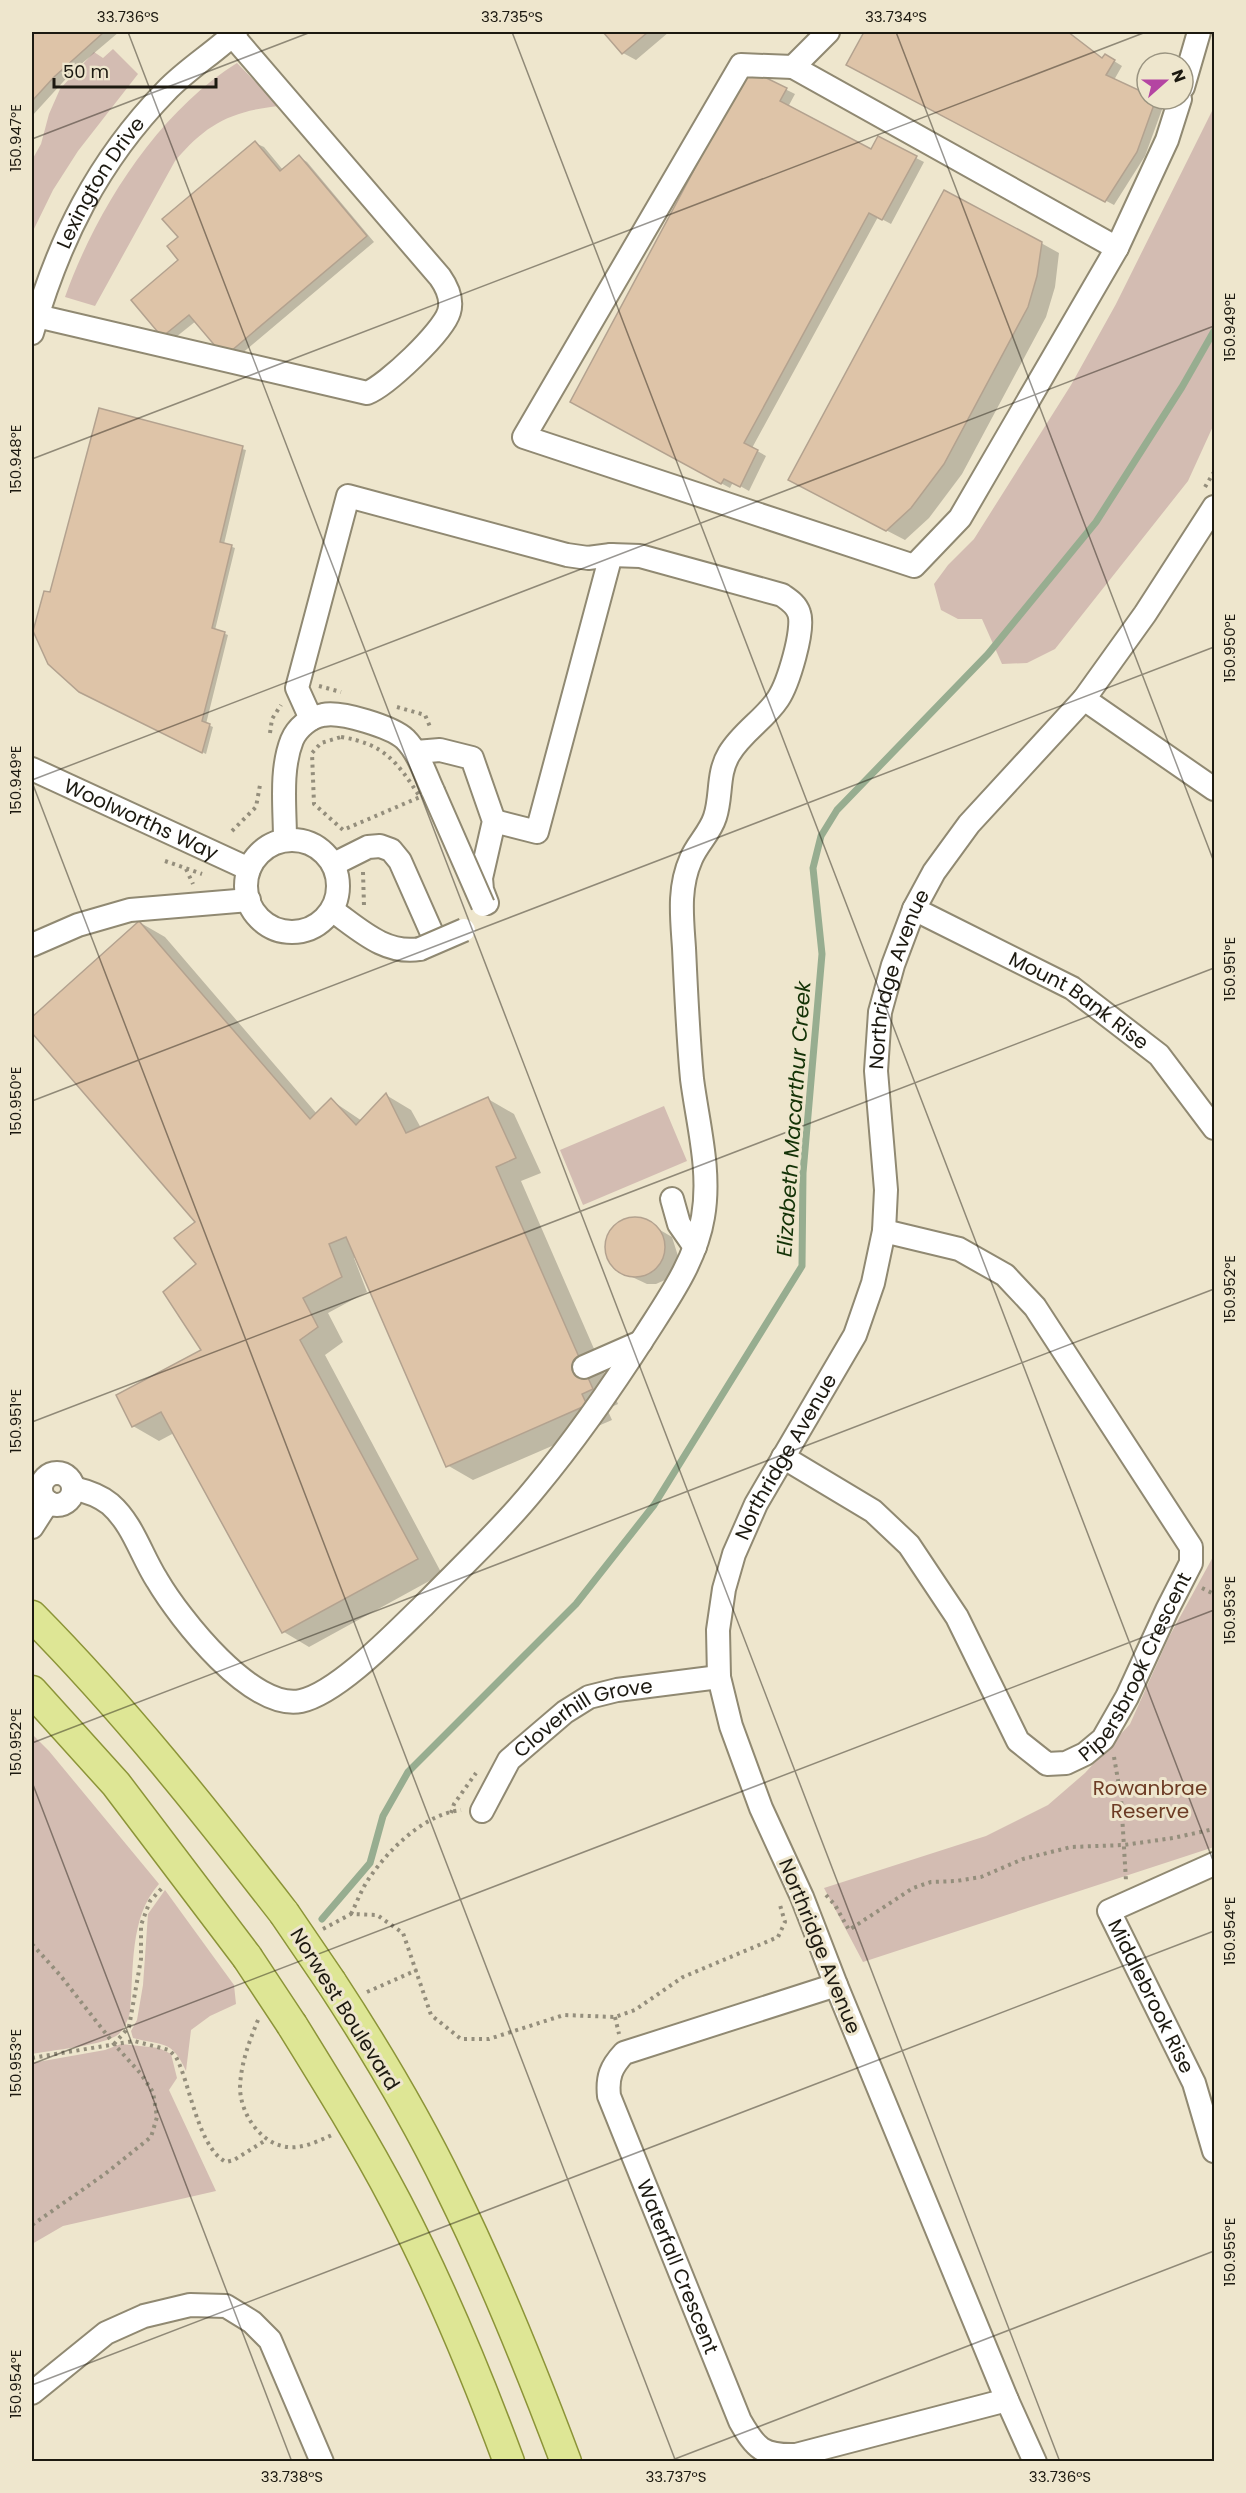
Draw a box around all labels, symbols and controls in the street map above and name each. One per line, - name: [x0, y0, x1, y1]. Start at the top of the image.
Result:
- text: 33.736°S: [97, 6, 159, 27]
- text: 33.735°S: [481, 6, 543, 27]
- text: 33.734°S: [865, 6, 927, 27]
- scale bar: [54, 51, 216, 89]
- north arrow: [1135, 51, 1195, 111]
- text: 50 m: [63, 59, 109, 84]
- text: N: [1166, 66, 1191, 86]
- text: 150.947°E: [5, 104, 26, 172]
- street label: Lexington Drive: [49, 111, 151, 253]
- text: 150.949°E: [1219, 293, 1240, 361]
- text: 150.948°E: [5, 425, 26, 494]
- text: 150.950°E: [1219, 614, 1240, 682]
- text: 150.949°E: [5, 746, 26, 814]
- street label: Woolworths Way: [59, 772, 223, 867]
- street label: Northridge Avenue: [862, 884, 936, 1070]
- text: 150.951°E: [1219, 937, 1240, 1001]
- street label: Mount Bank Rise: [1004, 945, 1155, 1056]
- water label: Elizabeth Macarthur Creek: [769, 979, 818, 1258]
- text: 150.950°E: [5, 1067, 26, 1135]
- text: 150.952°E: [1219, 1255, 1240, 1323]
- street label: Northridge Avenue: [728, 1368, 843, 1544]
- text: 150.951°E: [5, 1389, 26, 1453]
- street label: Pipersbrook Crescent: [1072, 1567, 1198, 1768]
- text: 150.953°E: [1219, 1576, 1240, 1644]
- street label: Cloverhill Grove: [507, 1672, 654, 1764]
- text: 150.952°E: [5, 1708, 26, 1776]
- park label: Rowanbrae Reserve: [1093, 1774, 1207, 1825]
- street label: Northridge Avenue: [772, 1854, 868, 2038]
- text: 150.954°E: [1219, 1897, 1240, 1965]
- street label: Middlebrook Rise: [1101, 1914, 1201, 2078]
- street label: Norwest Boulevard: [284, 1922, 406, 2096]
- text: 150.953°E: [5, 2029, 26, 2097]
- street label: Waterfall Crescent: [630, 2175, 726, 2358]
- text: 150.955°E: [1219, 2218, 1240, 2286]
- text: 150.954°E: [5, 2350, 26, 2418]
- text: 33.738°S: [261, 2466, 323, 2487]
- text: 33.737°S: [646, 2466, 707, 2487]
- text: 33.736°S: [1029, 2466, 1091, 2487]

